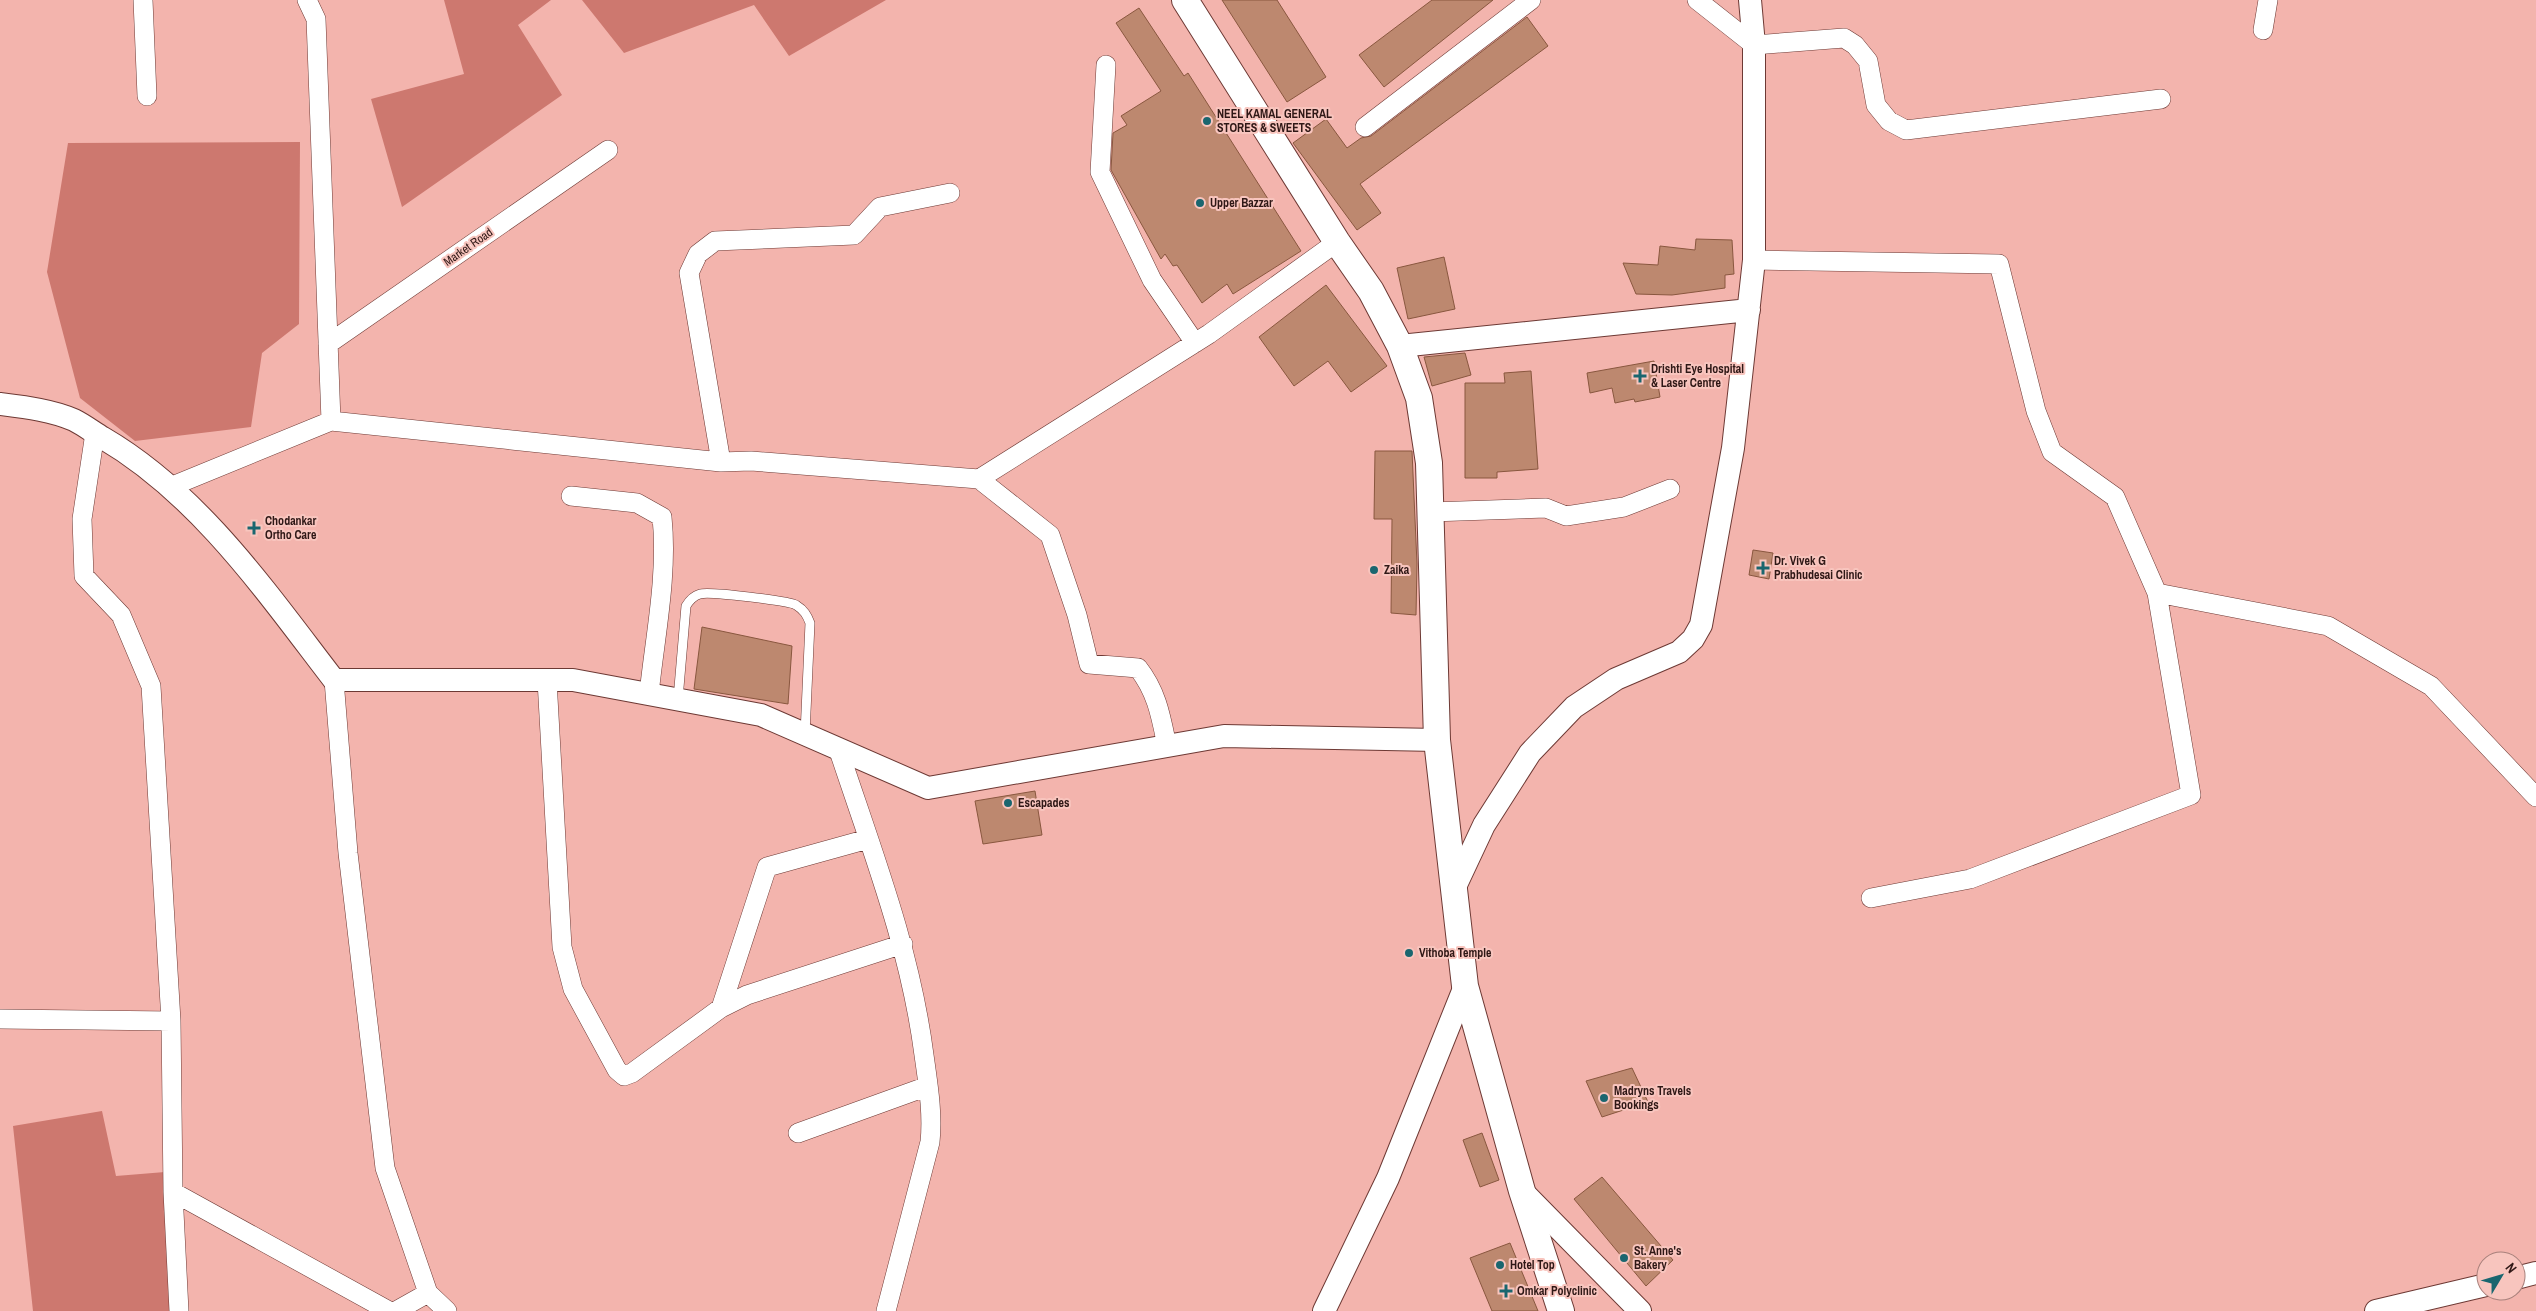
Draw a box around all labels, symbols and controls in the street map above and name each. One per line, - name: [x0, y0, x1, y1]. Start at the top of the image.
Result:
- place label: NEEL KAMAL GENERAL STORES & SWEETS: [1217, 106, 1332, 136]
- marker: NEEL KAMAL GENERAL STORES & SWEETS: [1201, 115, 1213, 127]
- place label: Upper Bazzar: [1210, 195, 1273, 211]
- marker: Upper Bazzar: [1194, 197, 1206, 209]
- street label: Market Road: [440, 224, 496, 270]
- place label: Drishti Eye Hospital & Laser Centre: [1651, 361, 1744, 391]
- marker: Drishti Eye Hospital & Laser Centre: [1633, 369, 1647, 383]
- place label: Chodankar Ortho Care: [265, 513, 317, 543]
- marker: Chodankar Ortho Care: [247, 521, 261, 535]
- place label: Dr. Vivek G Prabhudesai Clinic: [1774, 553, 1863, 583]
- marker: Dr. Vivek G Prabhudesai Clinic: [1756, 561, 1770, 575]
- place label: Zaika: [1384, 562, 1410, 578]
- marker: Zaika: [1368, 564, 1380, 576]
- place label: Escapades: [1018, 795, 1070, 811]
- marker: Escapades: [1002, 797, 1014, 809]
- place label: Vithoba Temple: [1419, 945, 1492, 961]
- marker: Vithoba Temple: [1403, 947, 1415, 959]
- place label: Madryns Travels Bookings: [1614, 1083, 1692, 1113]
- marker: Madryns Travels Bookings: [1598, 1092, 1610, 1104]
- place label: St. Anne's Bakery: [1634, 1243, 1682, 1273]
- north arrow: [2476, 1251, 2526, 1301]
- marker: St. Anne's Bakery: [1618, 1252, 1630, 1264]
- place label: Hotel Top: [1510, 1257, 1555, 1273]
- marker: Hotel Top: [1494, 1259, 1506, 1271]
- text: N: [2502, 1259, 2521, 1277]
- place label: Omkar Polyclinic: [1517, 1283, 1597, 1299]
- marker: Omkar Polyclinic: [1499, 1284, 1513, 1298]

